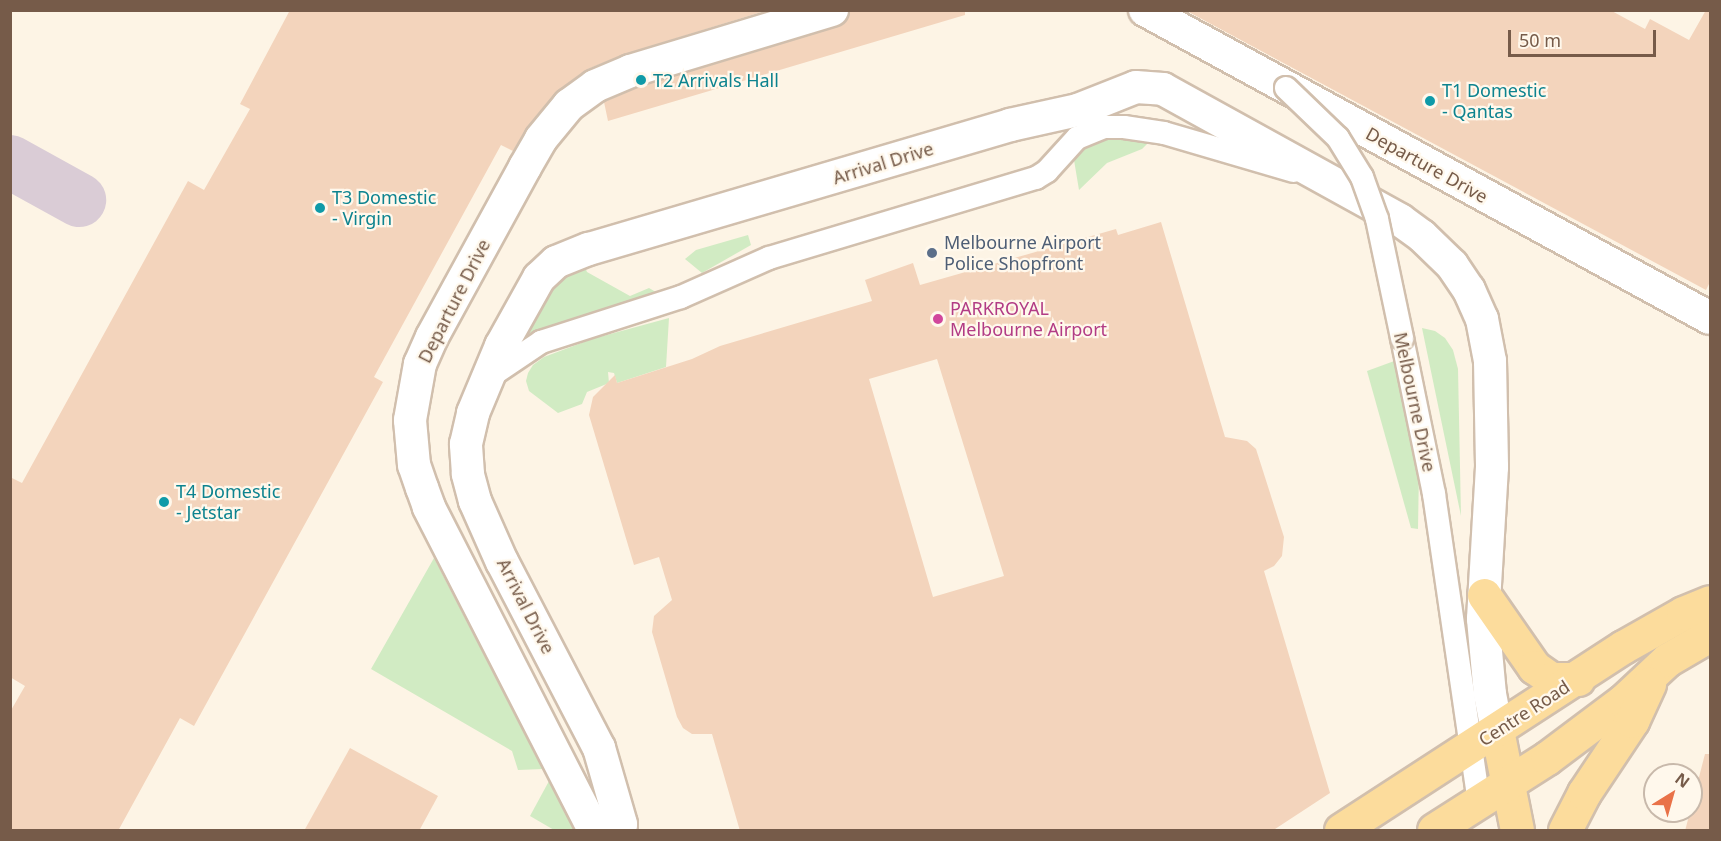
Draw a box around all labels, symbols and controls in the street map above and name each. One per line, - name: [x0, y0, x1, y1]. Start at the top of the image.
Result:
- scale bar: [1511, 18, 1660, 56]
- text: 50 m: [1519, 28, 1561, 52]
- place label: T2 Arrivals Hall: [653, 69, 779, 91]
- marker: T2 Arrivals Hall: [634, 73, 648, 87]
- place label: T1 Domestic - Qantas: [1442, 80, 1546, 122]
- marker: T1 Domestic - Qantas: [1423, 94, 1437, 108]
- street label: Departure Drive: [1362, 123, 1492, 207]
- street label: Arrival Drive: [830, 137, 936, 189]
- place label: T3 Domestic - Virgin: [332, 187, 436, 230]
- marker: T3 Domestic - Virgin: [313, 201, 327, 215]
- place label: Melbourne Airport Police Shopfront: [944, 232, 1101, 274]
- street label: Departure Drive: [414, 236, 494, 366]
- marker: Melbourne Airport Police Shopfront: [925, 246, 939, 260]
- place label: PARKROYAL Melbourne Airport: [950, 298, 1107, 340]
- marker: PARKROYAL Melbourne Airport: [931, 312, 945, 326]
- street label: Melbourne Drive: [1390, 330, 1440, 474]
- place label: T4 Domestic - Jetstar: [176, 481, 280, 524]
- marker: T4 Domestic - Jetstar: [157, 495, 171, 509]
- street label: Arrival Drive: [493, 555, 559, 657]
- street label: Centre Road: [1474, 676, 1574, 750]
- north arrow: [1643, 763, 1703, 823]
- text: N: [1671, 768, 1694, 793]

